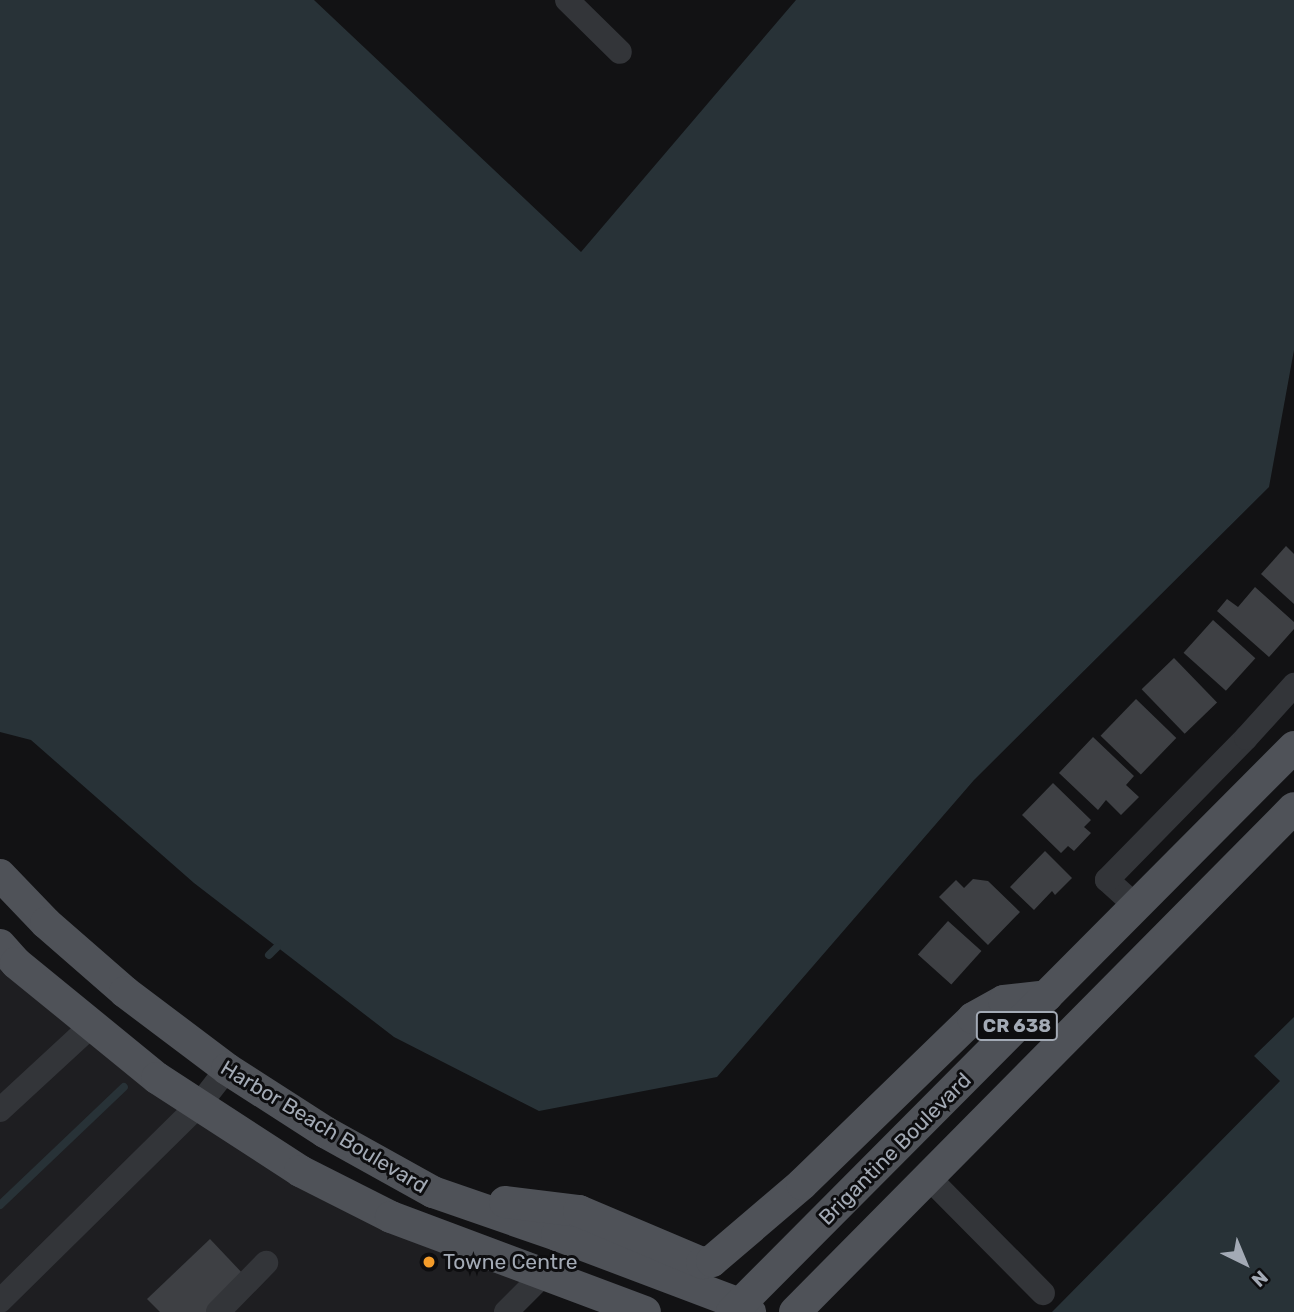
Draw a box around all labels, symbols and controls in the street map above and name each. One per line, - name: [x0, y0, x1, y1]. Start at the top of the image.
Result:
- road number: CR 638: [975, 1010, 1059, 1042]
- street label: Harbor Beach Boulevard: [216, 1055, 432, 1199]
- street label: Brigantine Boulevard: [814, 1068, 976, 1230]
- north arrow: [1210, 1228, 1280, 1298]
- place label: Towne Centre: [443, 1249, 577, 1275]
- marker: Towne Centre: [421, 1254, 437, 1270]
- text: N: [1247, 1266, 1273, 1292]

